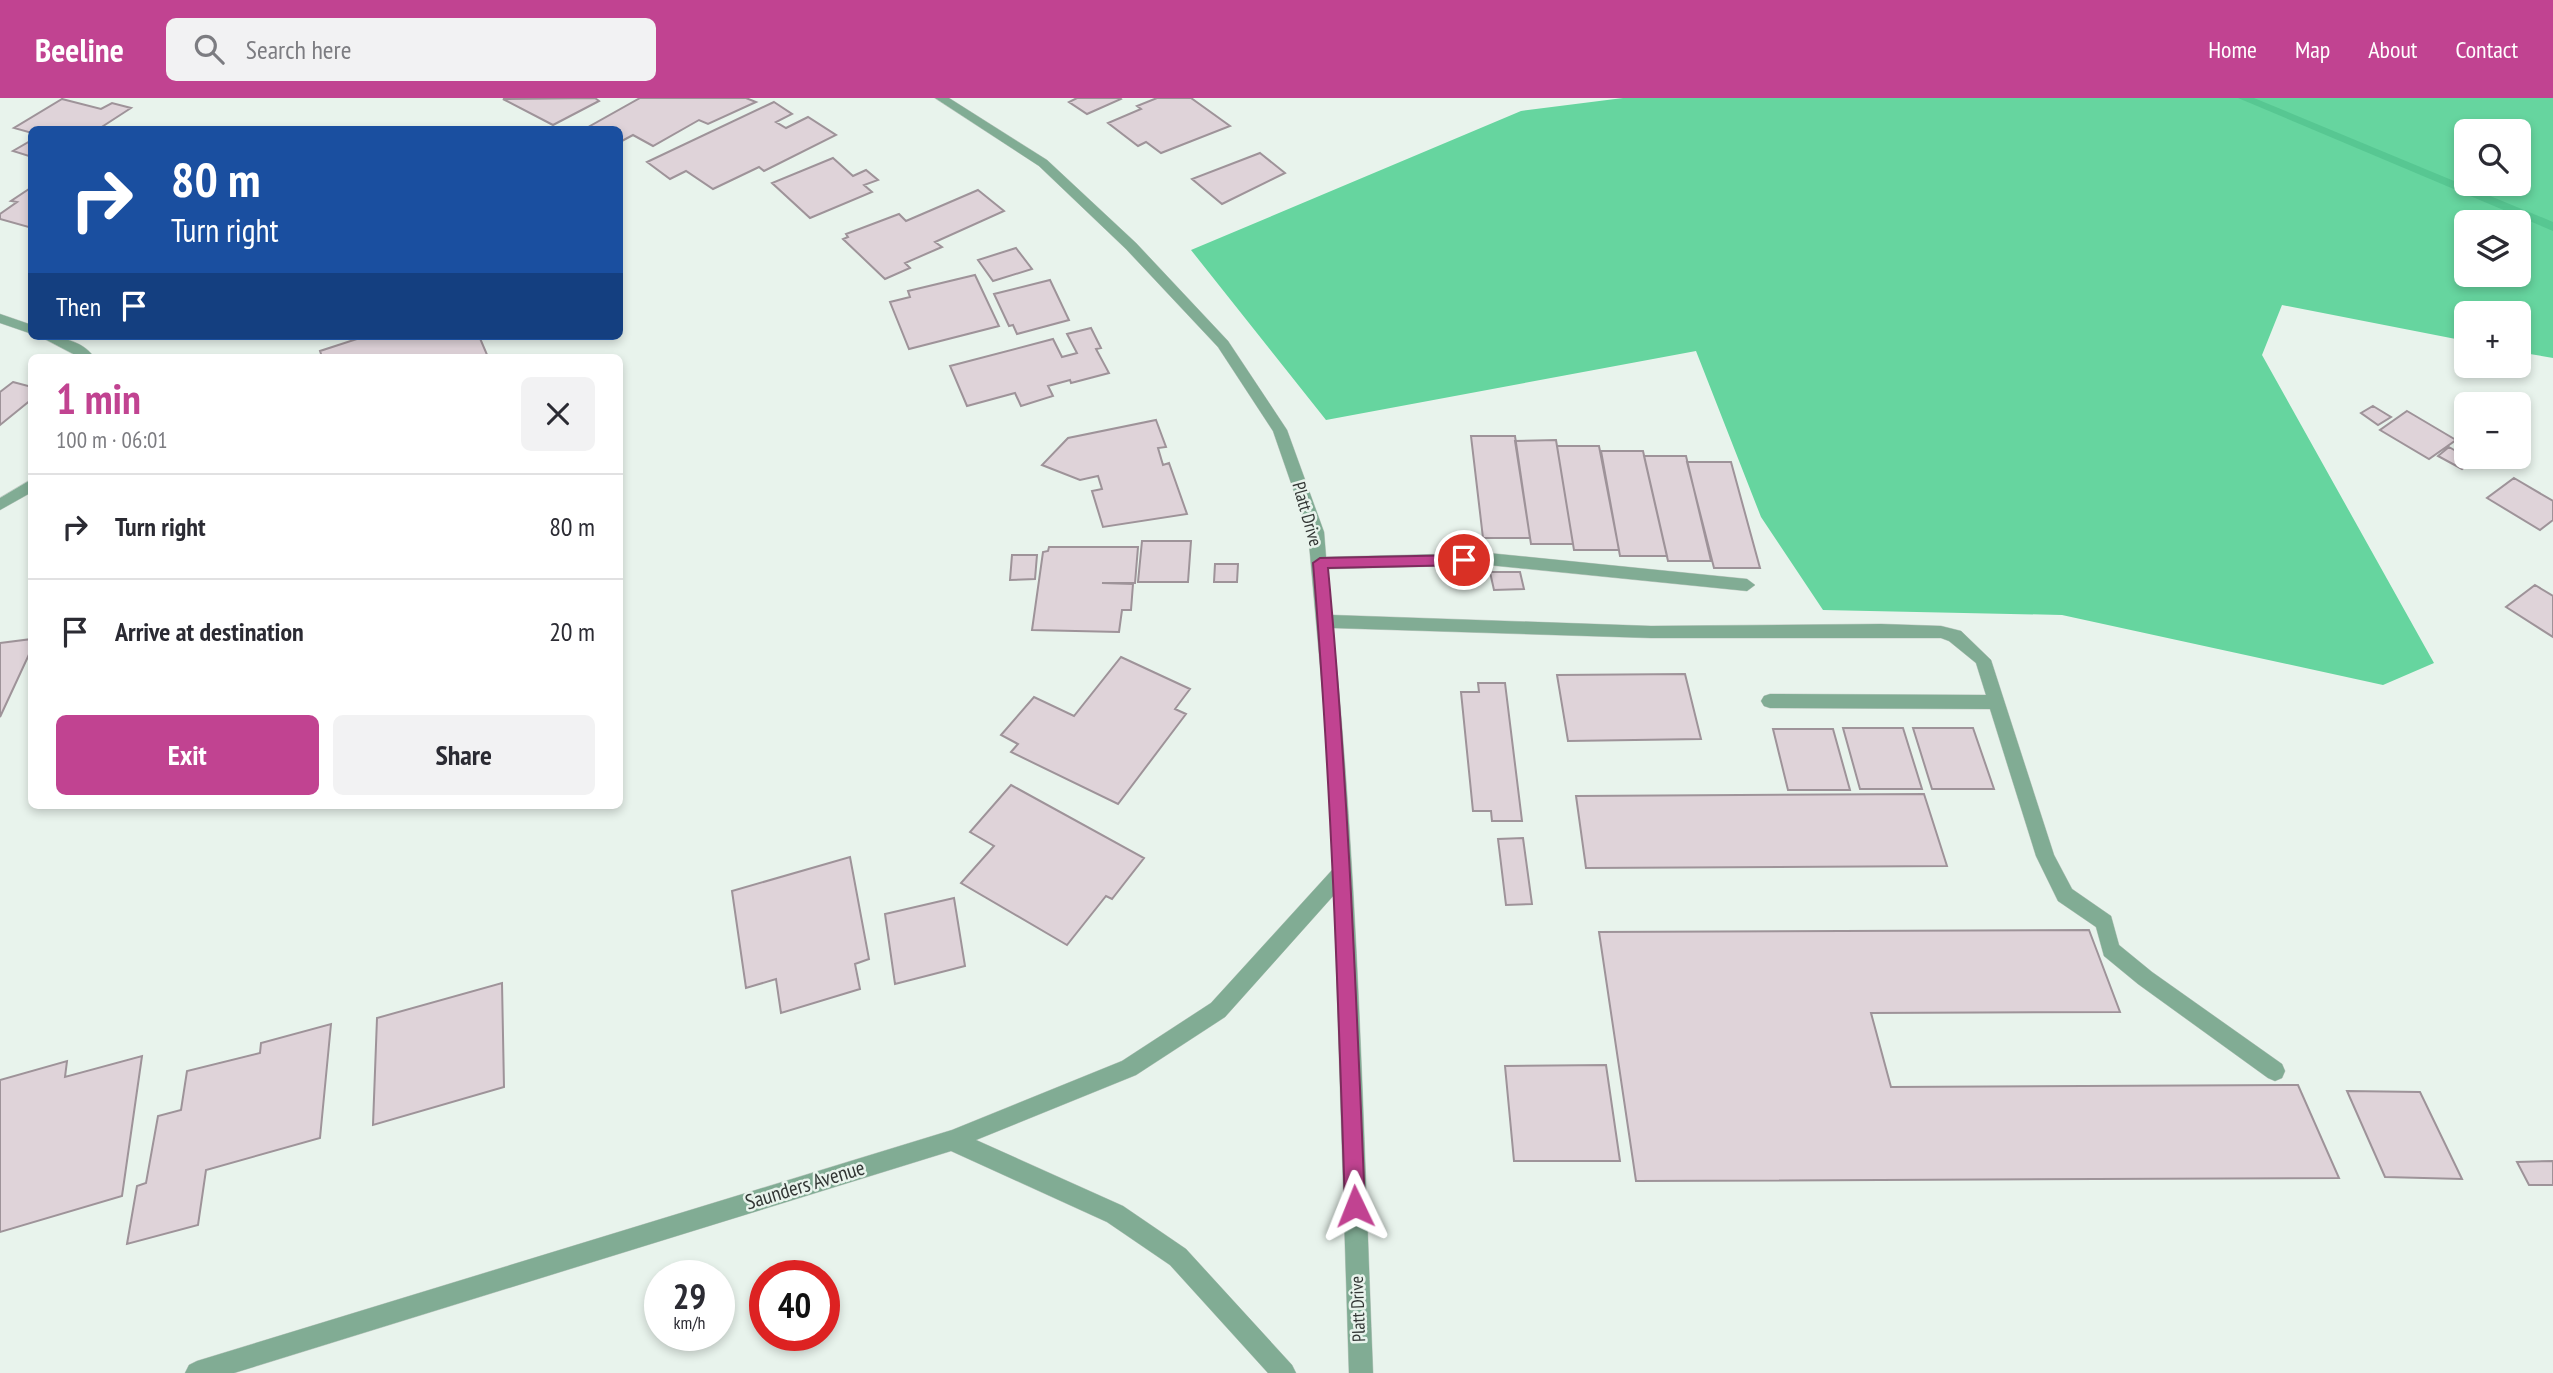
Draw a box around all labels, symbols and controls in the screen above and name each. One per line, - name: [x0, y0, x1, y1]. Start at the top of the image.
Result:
- search box: [166, 18, 656, 81]
- text: Beeline: [35, 28, 124, 71]
- icon: search: [190, 30, 228, 68]
- text: Search here: [246, 33, 351, 66]
- text: Home: [2208, 34, 2257, 65]
- text: Map: [2295, 34, 2330, 65]
- text: About: [2368, 34, 2417, 65]
- text: Contact: [2455, 34, 2518, 65]
- map controls: [2454, 119, 2531, 469]
- button: search: [2454, 119, 2531, 196]
- text: 80 m: [171, 147, 260, 211]
- icon: right: [56, 154, 147, 245]
- text: Turn right: [171, 209, 279, 251]
- button: layers: [2454, 210, 2531, 287]
- icon: arrive: [115, 287, 153, 325]
- text: Then: [56, 290, 101, 323]
- button: +: [2454, 301, 2531, 378]
- text: 1 min: [56, 371, 141, 426]
- button: close: [521, 377, 595, 451]
- button: −: [2454, 392, 2531, 469]
- text: 100 m · 06:01: [56, 425, 168, 454]
- street label: Platt Drive: [1287, 479, 1328, 549]
- icon: right: [56, 508, 94, 546]
- text: Turn right: [115, 510, 206, 543]
- text: 80 m: [549, 510, 595, 543]
- pin: [1434, 530, 1494, 590]
- icon: arrive: [1445, 541, 1483, 579]
- icon: arrive: [56, 613, 94, 651]
- text: Arrive at destination: [115, 615, 304, 648]
- text: 20 m: [549, 615, 595, 648]
- button: Exit: [56, 715, 319, 795]
- button: Share: [333, 715, 595, 795]
- street label: Saunders Avenue: [742, 1154, 868, 1215]
- position arrow: [1318, 1169, 1392, 1243]
- speed limit sign: 40: [749, 1260, 840, 1351]
- text: 29: [673, 1273, 706, 1319]
- street label: Platt Drive: [1345, 1276, 1370, 1342]
- text: km/h: [674, 1311, 705, 1334]

